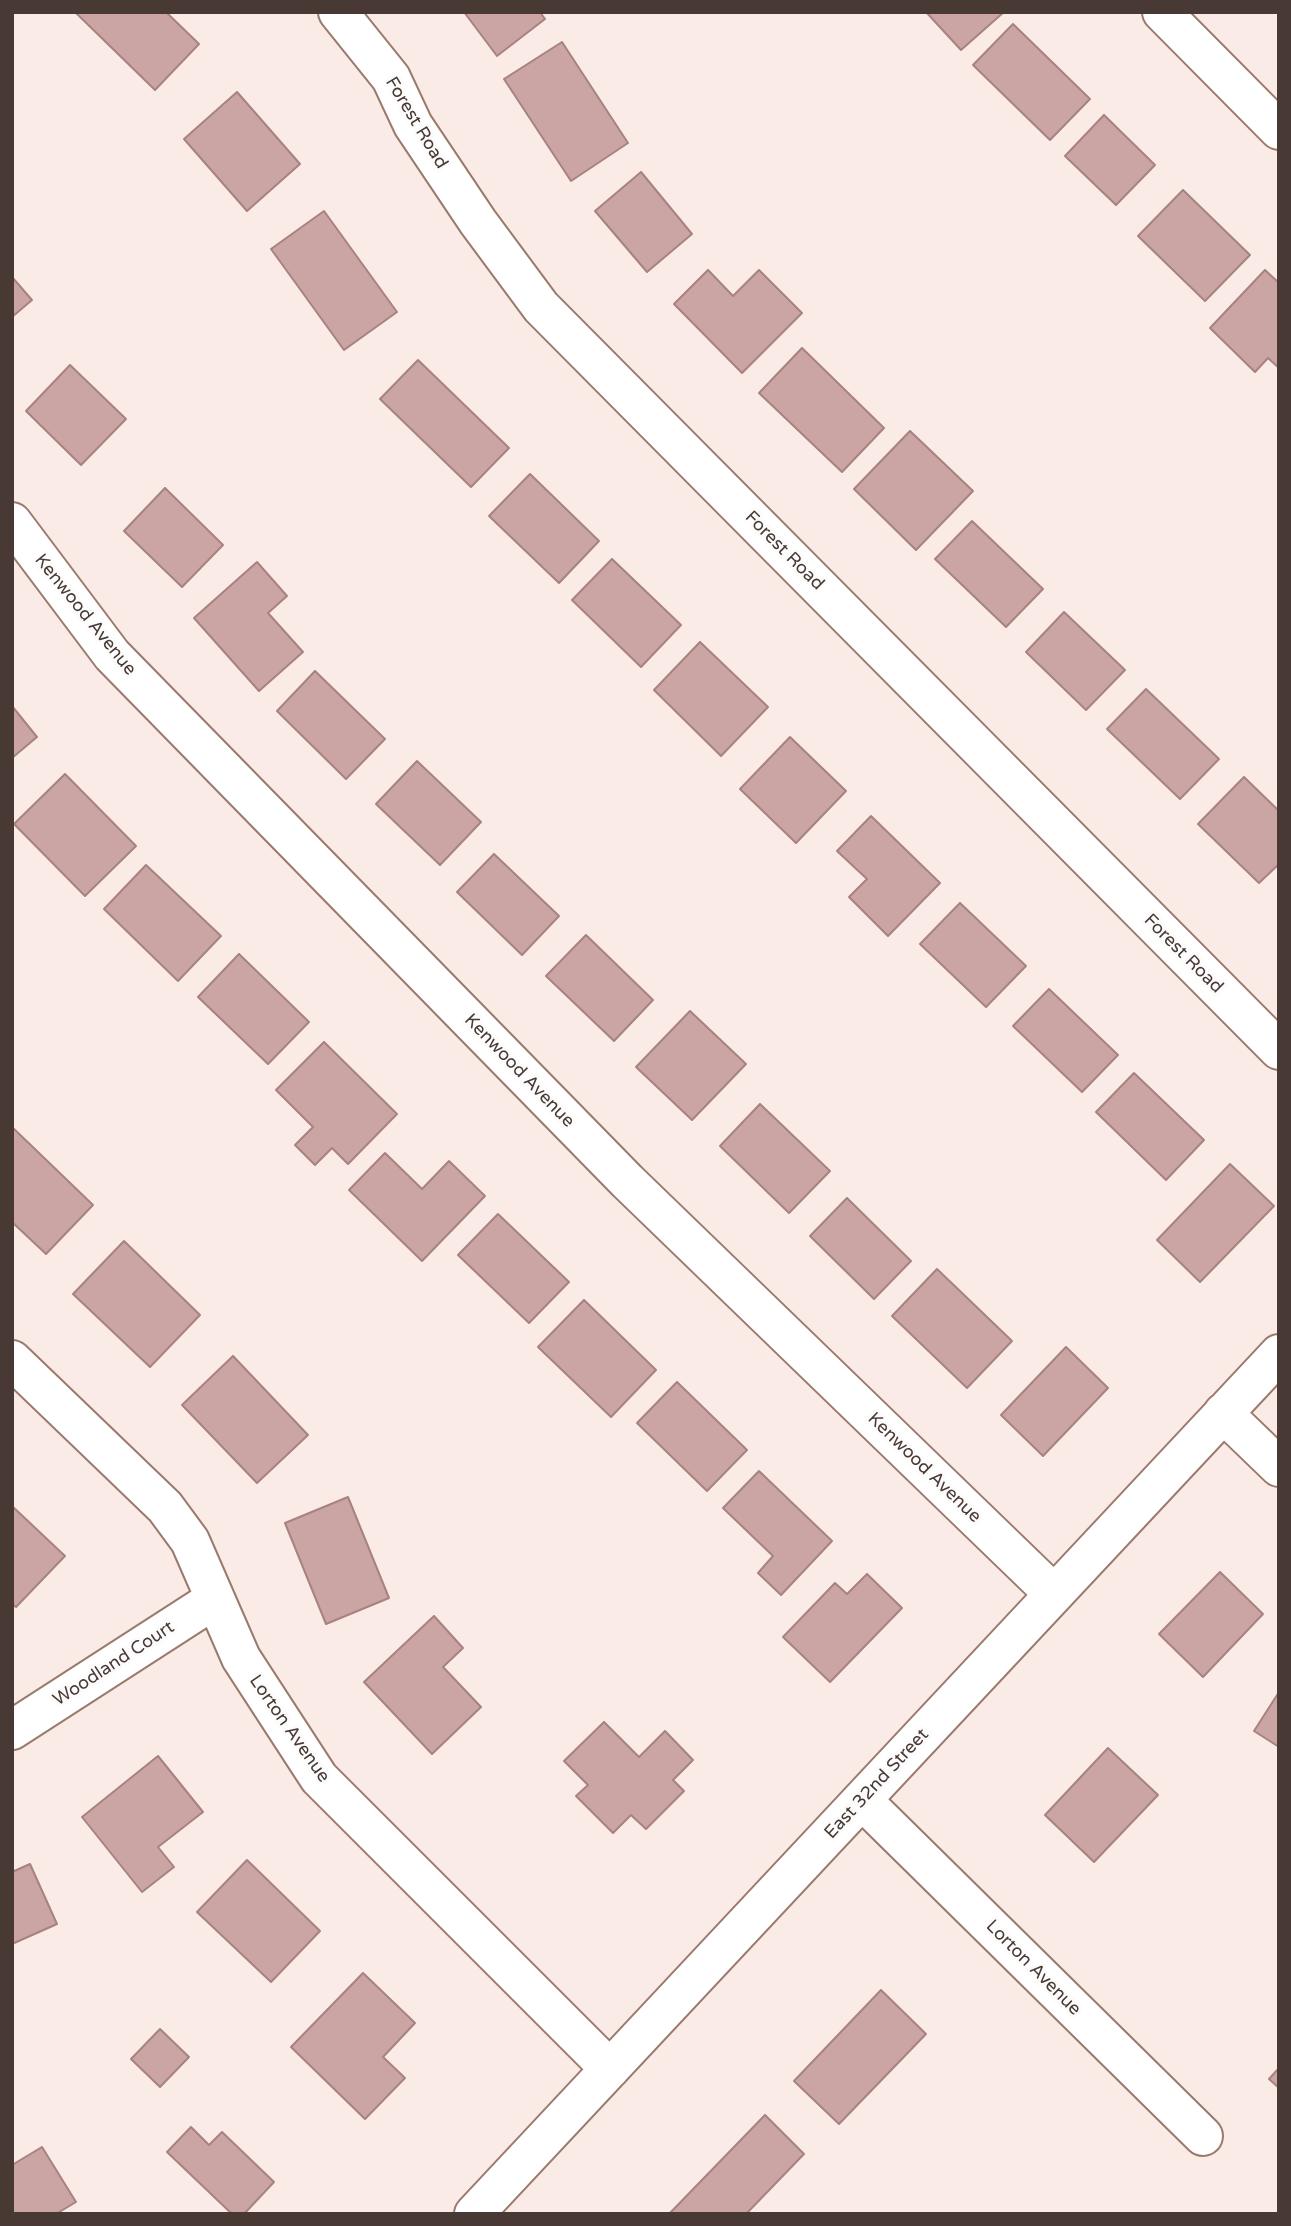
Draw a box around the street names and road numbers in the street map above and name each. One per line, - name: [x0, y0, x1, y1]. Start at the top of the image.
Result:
- street label: Forest Road: [380, 73, 452, 173]
- street label: Forest Road: [740, 507, 828, 595]
- street label: Kenwood Avenue: [30, 550, 140, 680]
- street label: Forest Road: [1139, 910, 1227, 998]
- street label: Kenwood Avenue: [459, 1010, 579, 1132]
- street label: Kenwood Avenue: [863, 1408, 985, 1528]
- street label: Woodland Court: [49, 1617, 179, 1711]
- street label: Lorton Avenue: [244, 1671, 334, 1787]
- street label: East 32nd Street: [820, 1724, 934, 1844]
- street label: Lorton Avenue: [981, 1916, 1085, 2020]

